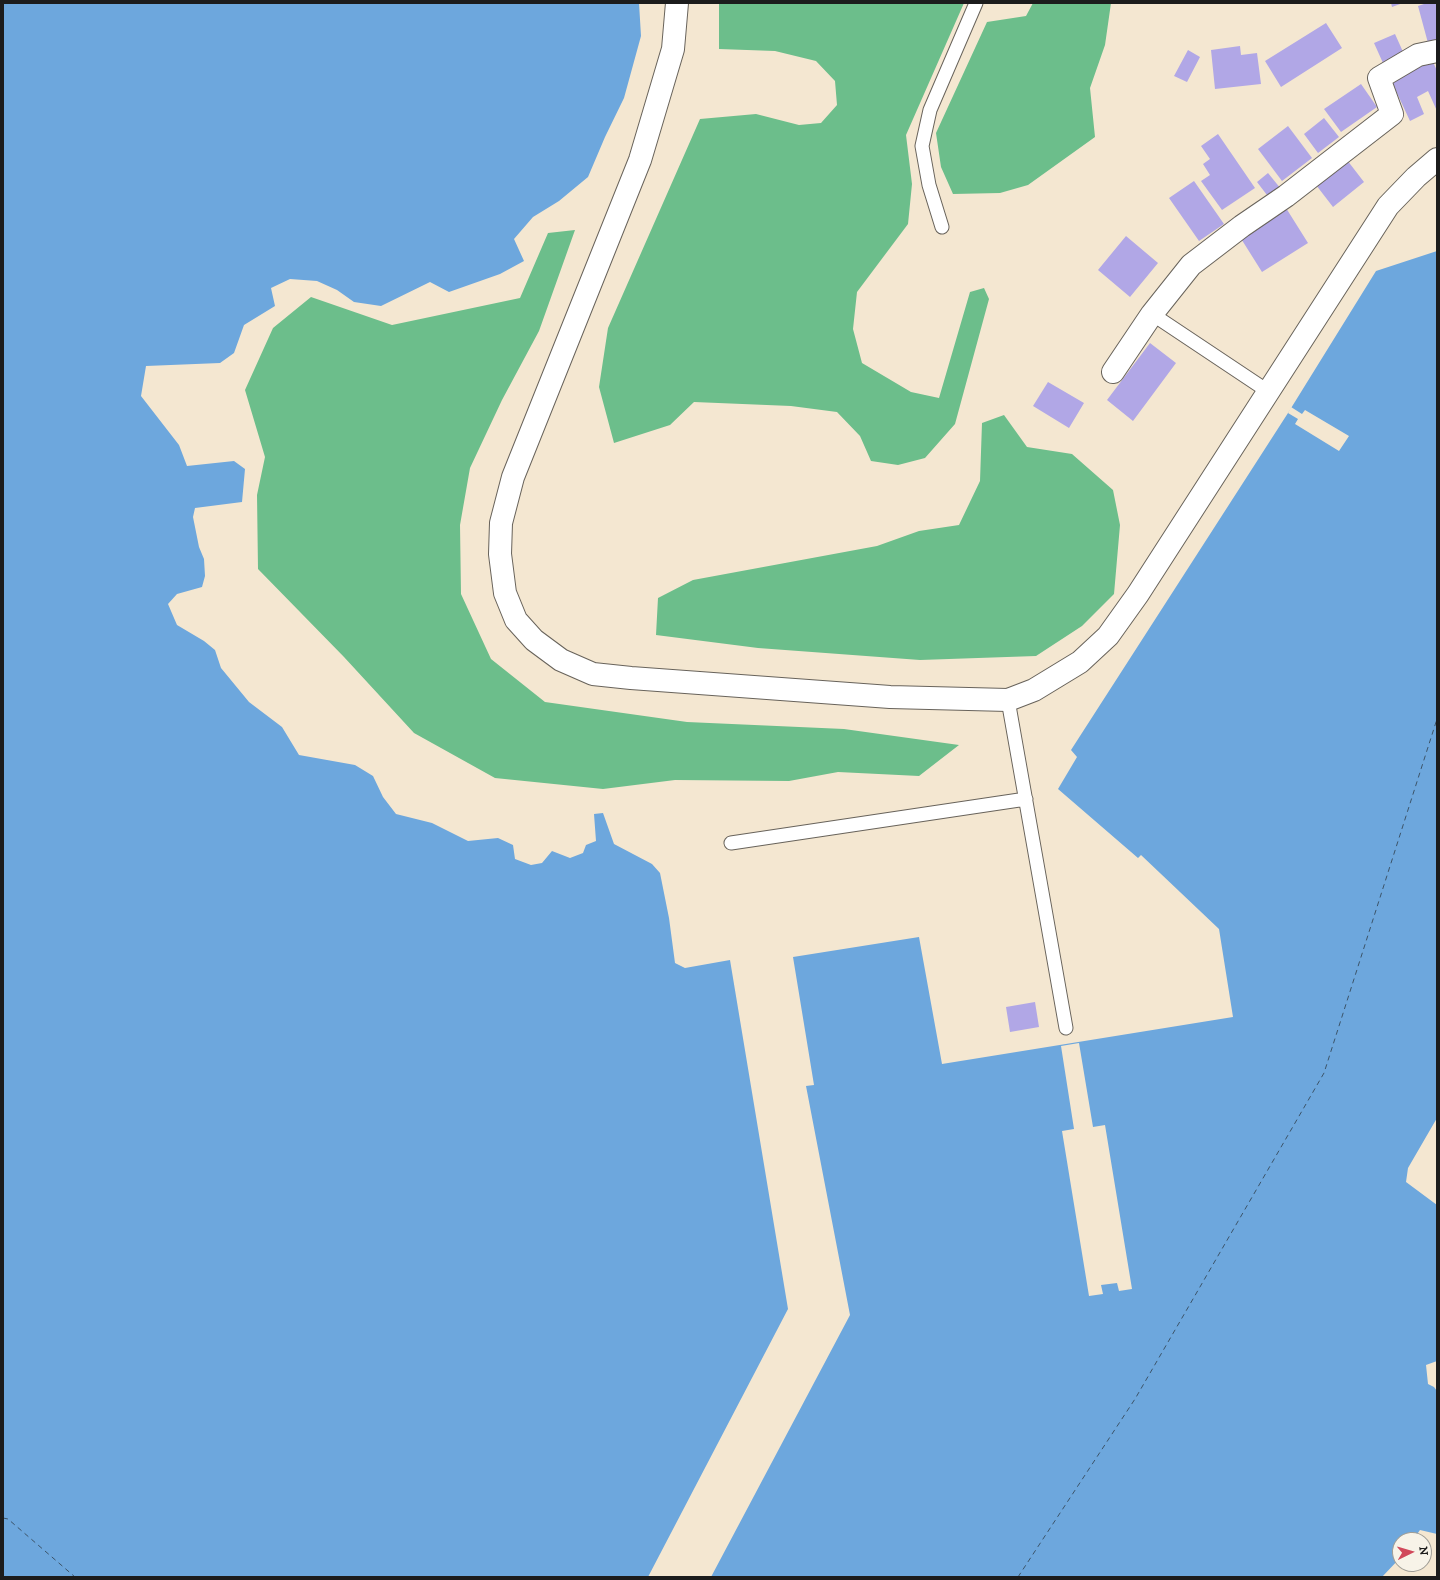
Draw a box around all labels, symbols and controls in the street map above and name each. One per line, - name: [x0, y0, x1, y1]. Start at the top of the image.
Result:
- north arrow: [1392, 1532, 1432, 1572]
- text: N: [1416, 1546, 1430, 1556]

